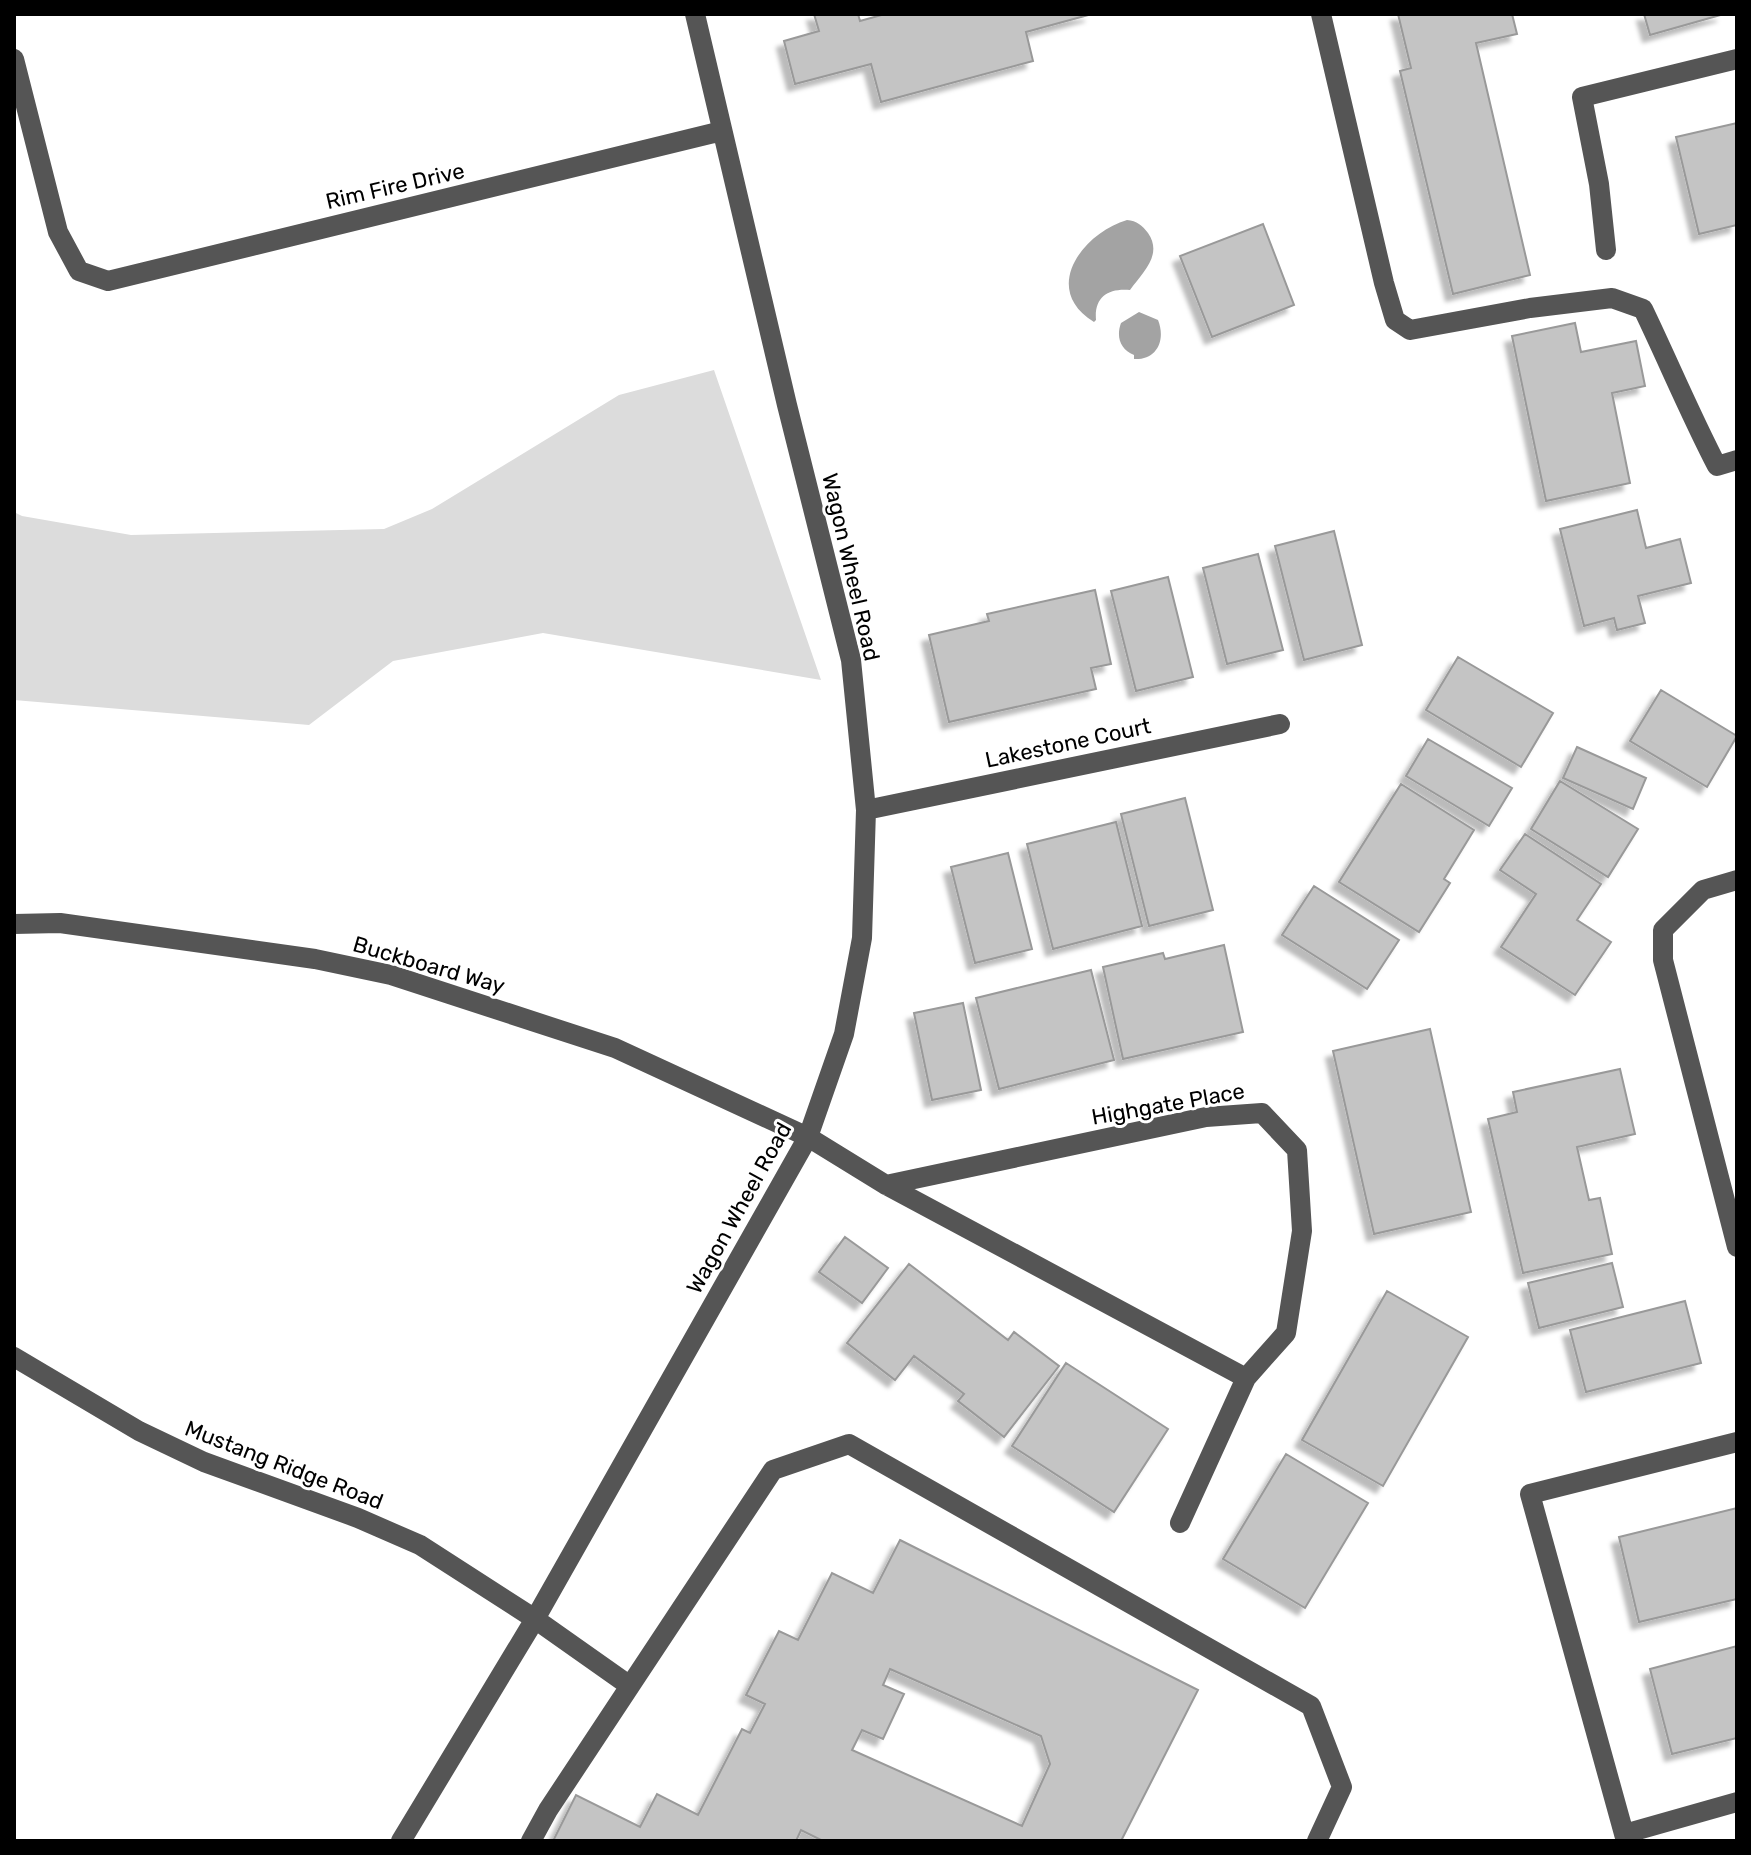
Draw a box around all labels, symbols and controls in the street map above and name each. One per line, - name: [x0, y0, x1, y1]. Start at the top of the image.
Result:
- street label: Rim Fire Drive: [323, 157, 467, 215]
- street label: Wagon Wheel Road: [816, 470, 886, 664]
- street label: Lakestone Court: [983, 712, 1154, 774]
- street label: Buckboard Way: [350, 930, 508, 1000]
- street label: Highgate Place: [1089, 1077, 1247, 1131]
- street label: Wagon Wheel Road: [681, 1118, 797, 1298]
- street label: Mustang Ridge Road: [181, 1415, 387, 1515]

